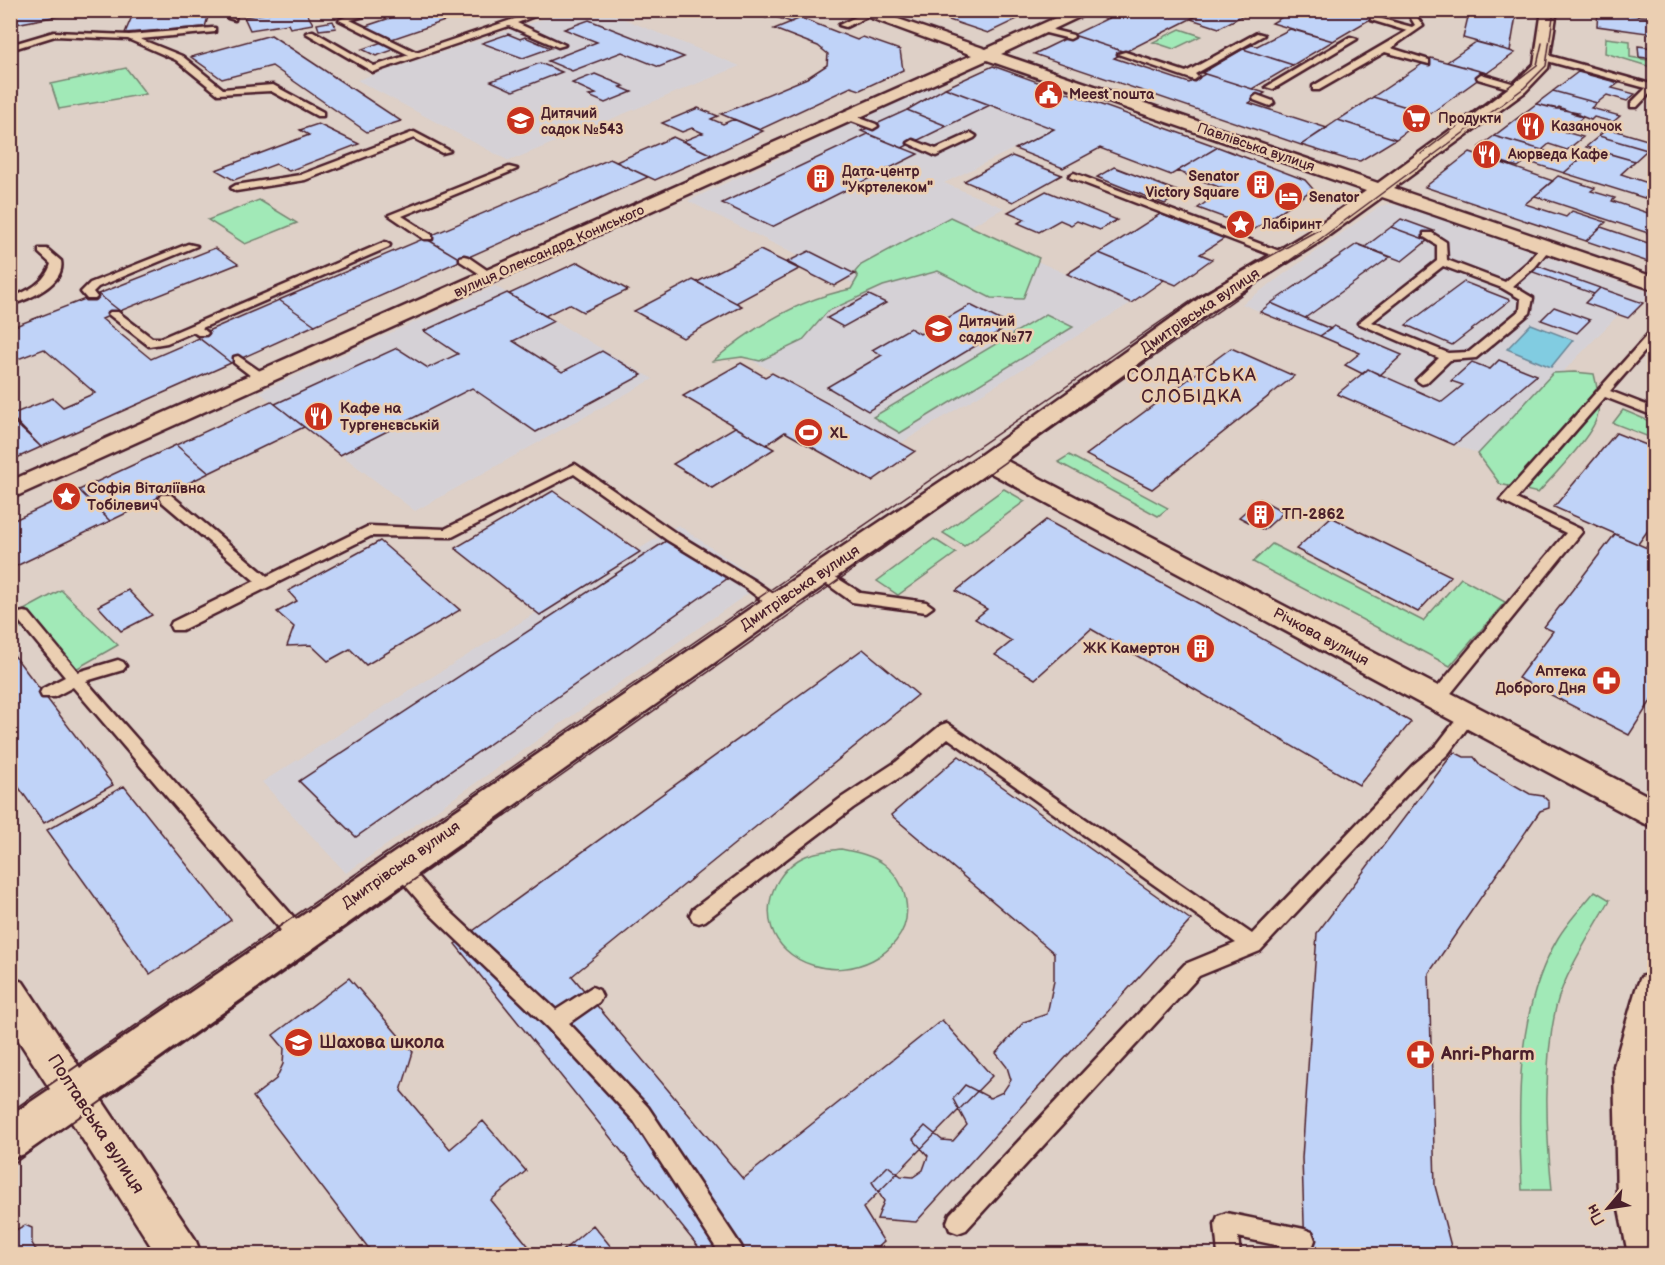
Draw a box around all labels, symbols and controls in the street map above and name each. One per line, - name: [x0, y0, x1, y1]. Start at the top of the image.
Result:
- public building icon: Meest пошта: [1032, 78, 1064, 110]
- place label: Meest пошта: [1069, 86, 1155, 103]
- supermarket icon: Продукти: [1401, 102, 1433, 134]
- school or university icon: Дитячий садок №543: [504, 105, 536, 137]
- place label: Дитячий садок №543: [541, 105, 623, 138]
- place label: Продукти: [1438, 110, 1502, 127]
- restaurant icon: Казаночок: [1514, 110, 1546, 142]
- place label: Казаночок: [1551, 118, 1622, 135]
- street label: Павлівська вулиця: [1195, 119, 1317, 175]
- restaurant icon: Аюрведа Кафе: [1471, 138, 1503, 170]
- place label: Аюрведа Кафе: [1507, 146, 1608, 163]
- building icon: Дата-центр "Укртелеком": [805, 163, 837, 195]
- place label: Дата-центр "Укртелеком": [842, 163, 933, 196]
- place label: Senator Victory Square: [1146, 168, 1239, 201]
- building icon: Senator Victory Square: [1244, 168, 1276, 200]
- hotel icon: Senator: [1272, 181, 1304, 213]
- place label: Senator: [1309, 189, 1360, 206]
- street label: вулиця Олександра Кониського: [451, 201, 647, 301]
- place icon: Лабіринт: [1225, 208, 1257, 240]
- place label: Лабіринт: [1261, 216, 1322, 233]
- street label: Дмитрівська вулиця: [1137, 264, 1263, 358]
- school or university icon: Дитячий садок №77: [922, 313, 954, 345]
- place label: Дитячий садок №77: [959, 313, 1033, 346]
- district label: СОЛДАТСЬКА СЛОБІДКА: [1126, 365, 1258, 407]
- place label: Кафе на Тургенєвській: [340, 399, 440, 435]
- restaurant icon: Кафе на Тургенєвській: [303, 401, 335, 433]
- sports icon: XL: [793, 417, 825, 449]
- place label: XL: [830, 424, 848, 443]
- place label: Софія Віталіївна Тобілевич: [87, 479, 206, 515]
- place icon: Софія Віталіївна Тобілевич: [50, 481, 82, 513]
- building icon: ТП-2862: [1245, 498, 1277, 530]
- place label: ТП-2862: [1282, 505, 1345, 524]
- street label: Дмитрівська вулиця: [737, 541, 863, 635]
- street label: Річкова вулиця: [1270, 604, 1372, 670]
- building icon: ЖК Камертон: [1185, 632, 1217, 664]
- place label: ЖК Камертон: [1083, 639, 1180, 658]
- place label: Аптека Доброго Дня: [1496, 662, 1586, 698]
- pharmacy icon: Аптека Доброго Дня: [1591, 664, 1623, 696]
- street label: Дмитрівська вулиця: [338, 817, 464, 913]
- school or university icon: Шахова школа: [282, 1026, 314, 1058]
- place label: Шахова школа: [319, 1032, 445, 1053]
- pharmacy icon: Anri-Pharm: [1404, 1038, 1436, 1070]
- place label: Anri-Pharm: [1440, 1044, 1535, 1065]
- street label: Полтавська вулиця: [43, 1050, 149, 1198]
- north arrow: [1578, 1178, 1638, 1238]
- text: Пн: [1583, 1201, 1610, 1228]

